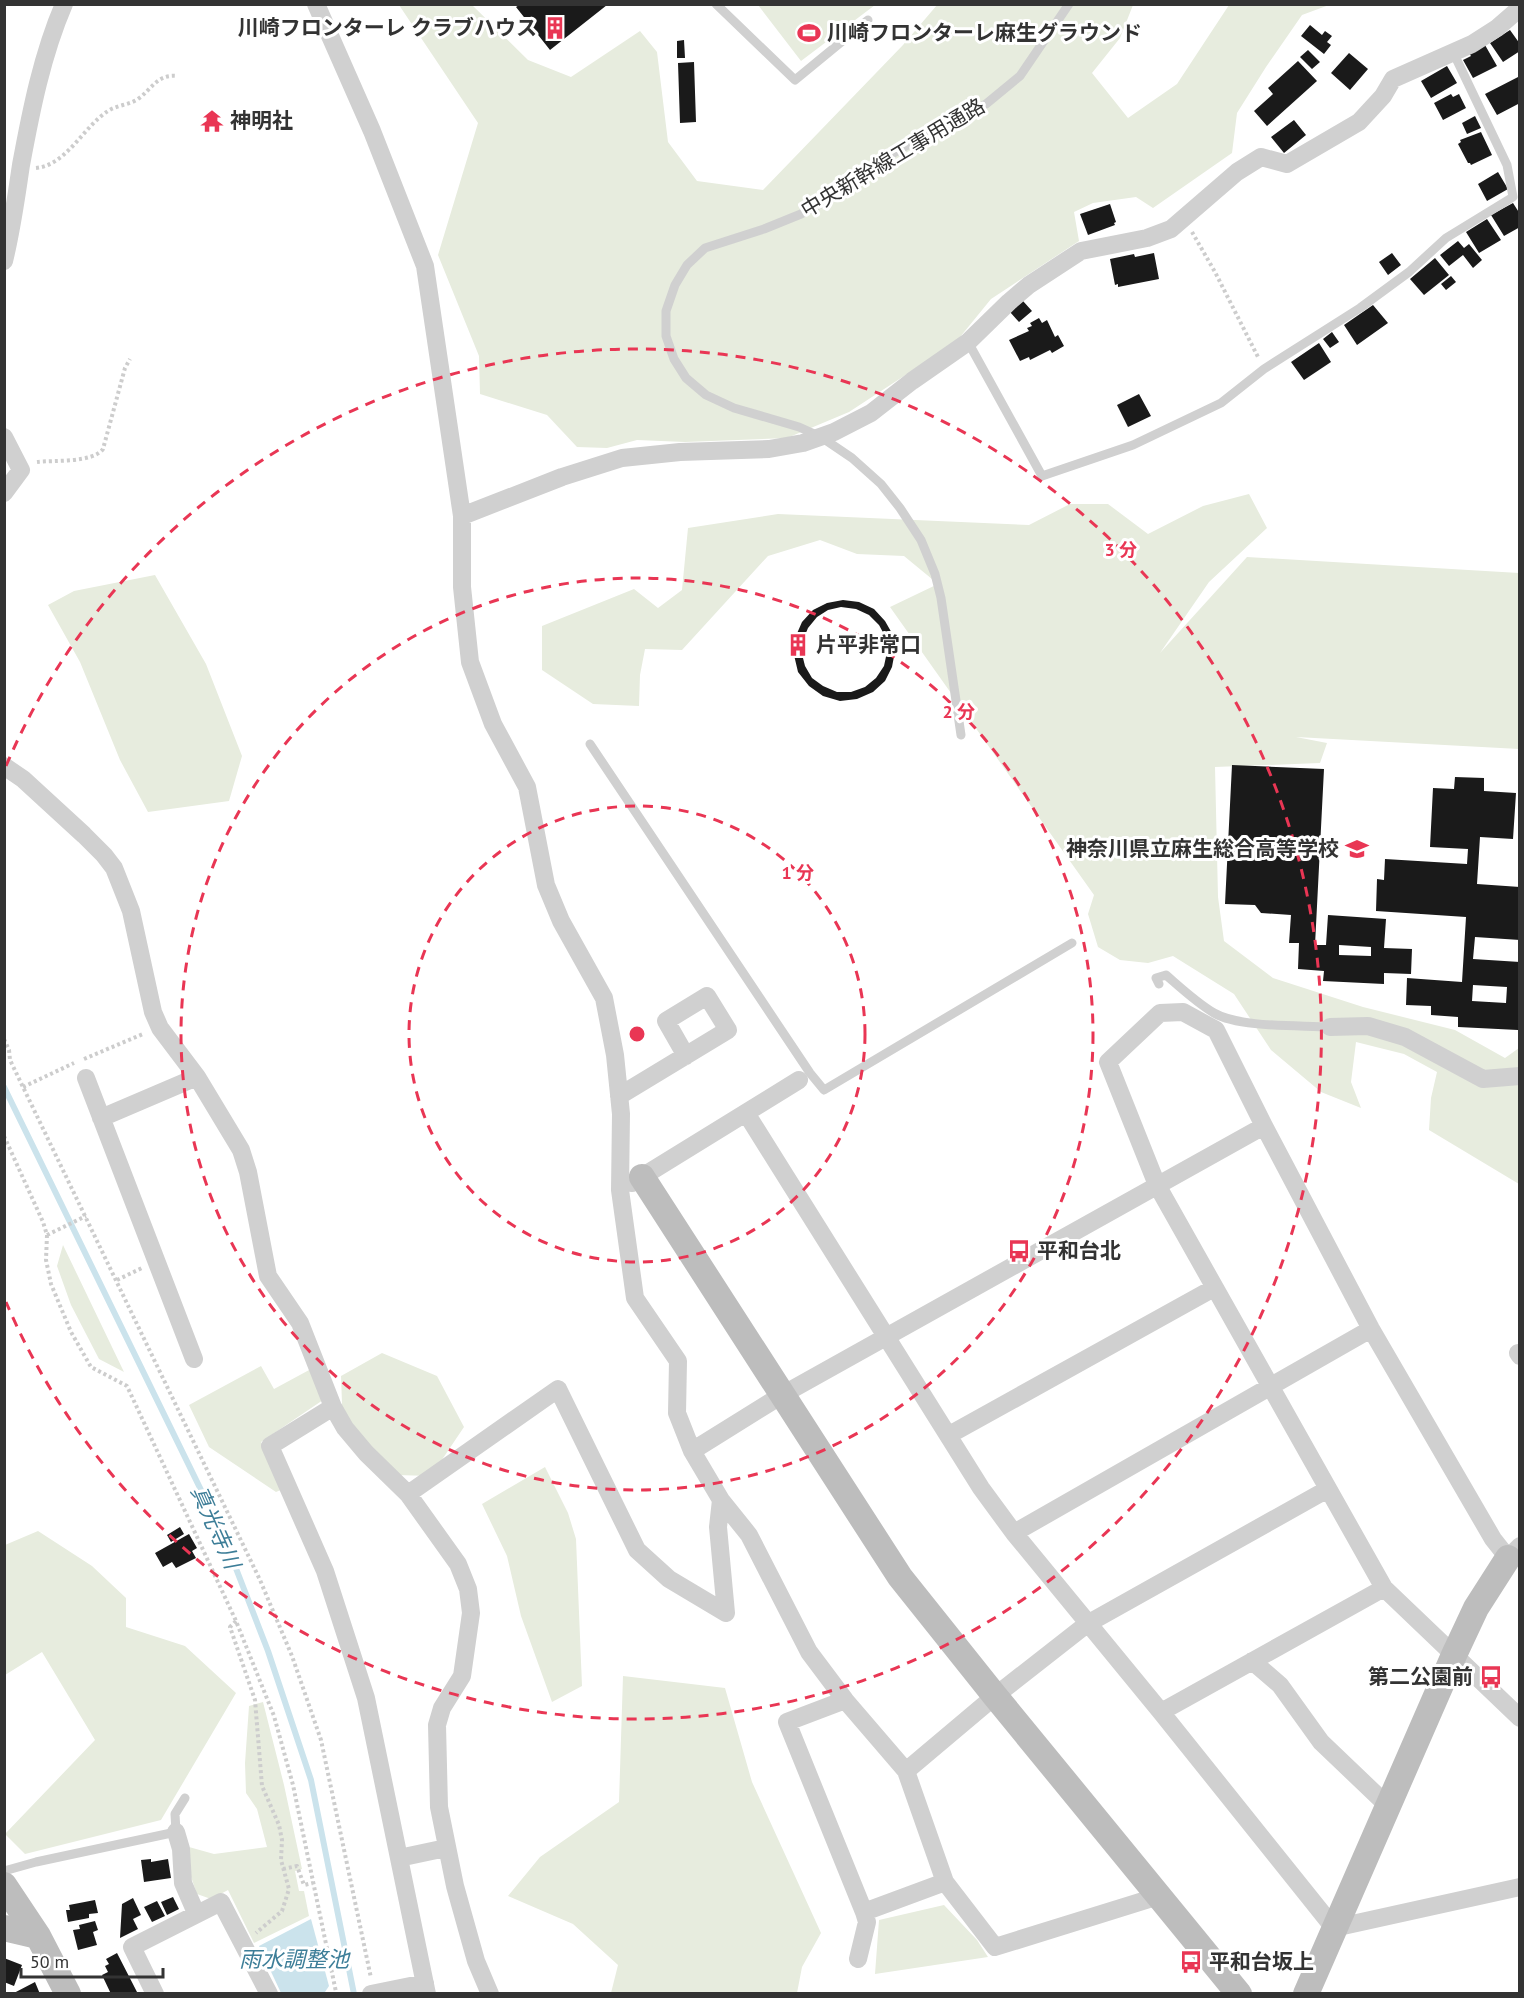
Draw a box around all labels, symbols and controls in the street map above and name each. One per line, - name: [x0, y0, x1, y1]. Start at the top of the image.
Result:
- place label: 川崎フロンターレ クラブハウス: [238, 14, 537, 41]
- building icon: 川崎フロンターレ クラブハウス: [542, 15, 568, 41]
- place label: 川崎フロンターレ麻生グラウンド: [827, 19, 1142, 46]
- sports icon: 川崎フロンターレ麻生グラウンド: [796, 20, 822, 46]
- street label: 中央新幹線工事用通路: [796, 92, 990, 223]
- place label: 神明社: [230, 107, 293, 134]
- temple icon: 神明社: [199, 108, 225, 134]
- text: 3 分: [1105, 538, 1137, 561]
- place label: 片平非常口: [816, 631, 921, 658]
- building icon: 片平非常口: [785, 632, 811, 658]
- text: 2 分: [943, 700, 975, 723]
- place label: 神奈川県立麻生総合高等学校: [1066, 835, 1339, 862]
- school or university icon: 神奈川県立麻生総合高等学校: [1344, 836, 1370, 862]
- text: 1 分: [782, 861, 814, 884]
- centre of rings: [627, 1024, 647, 1044]
- place label: 平和台北: [1037, 1237, 1121, 1264]
- bus stop icon: 平和台北: [1006, 1238, 1032, 1264]
- water label: 真光寺川: [185, 1481, 247, 1575]
- place label: 第二公園前: [1368, 1663, 1473, 1690]
- bus stop icon: 第二公園前: [1478, 1664, 1504, 1690]
- scale bar: [21, 1941, 164, 1979]
- water label: 雨水調整池: [239, 1945, 351, 1973]
- place label: 平和台坂上: [1209, 1948, 1314, 1975]
- bus stop icon: 平和台坂上: [1178, 1949, 1204, 1975]
- text: 50 m: [30, 1950, 69, 1973]

